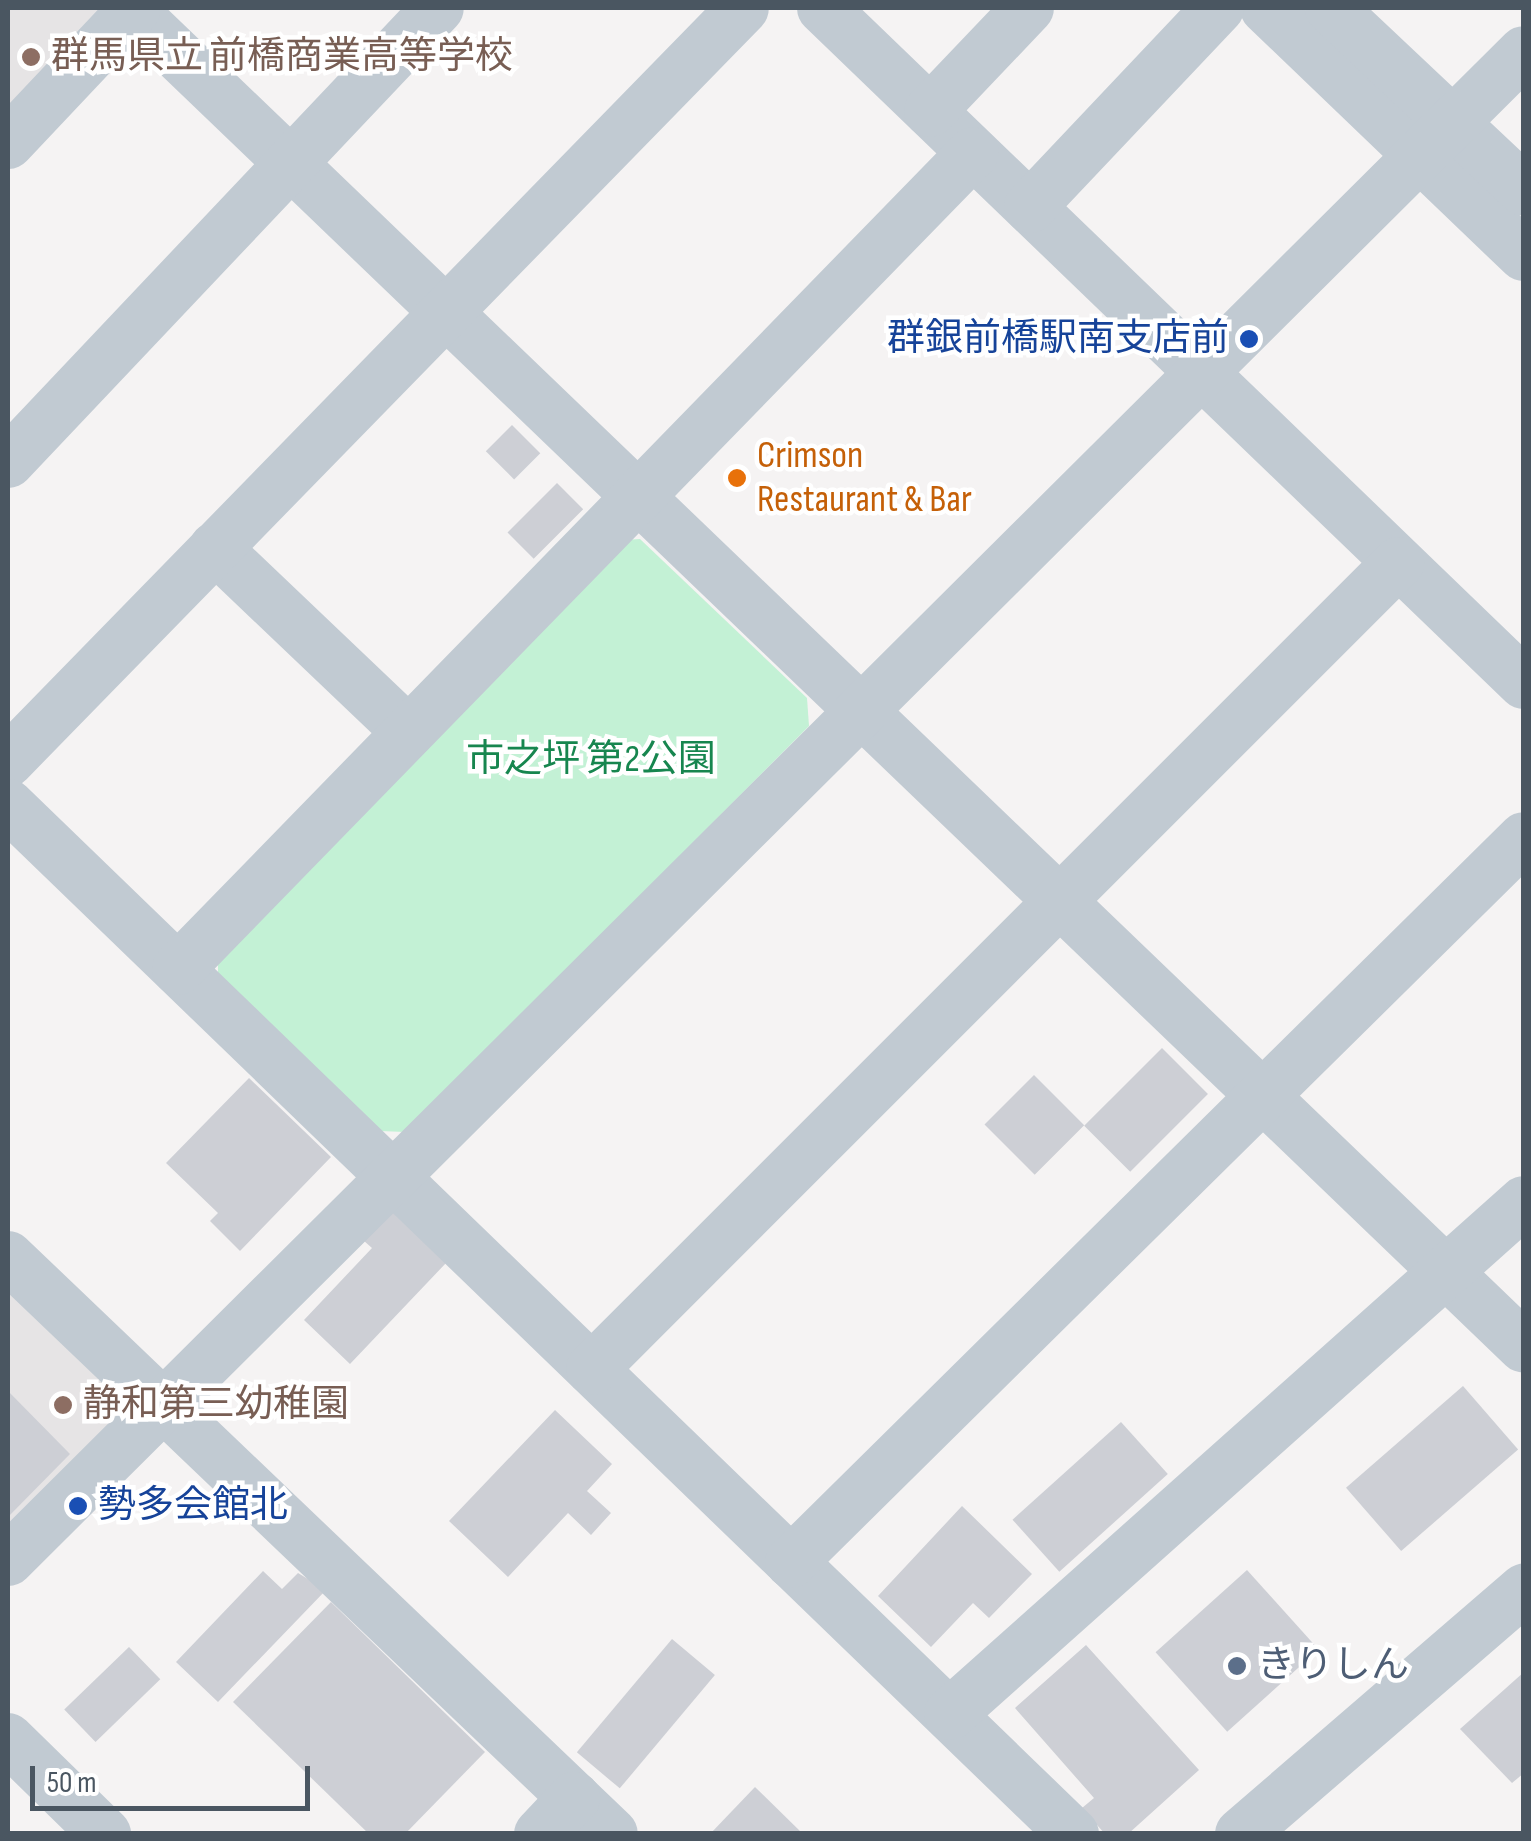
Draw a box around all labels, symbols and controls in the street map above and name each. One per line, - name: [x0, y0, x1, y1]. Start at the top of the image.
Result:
- place label: 群馬県立 前橋商業高等学校: [51, 34, 513, 80]
- marker: 群馬県立 前橋商業高等学校: [20, 46, 42, 68]
- place label: 群銀前橋駅南支店前: [887, 316, 1229, 362]
- marker: 群銀前橋駅南支店前: [1238, 328, 1260, 350]
- place label: Crimson Restaurant & Bar: [757, 433, 972, 522]
- marker: Crimson Restaurant & Bar: [726, 467, 748, 489]
- park label: 市之坪 第2公園: [466, 737, 716, 783]
- place label: 静和第三幼稚園: [83, 1382, 349, 1428]
- marker: 静和第三幼稚園: [52, 1394, 74, 1416]
- place label: 勢多会館北: [98, 1483, 288, 1529]
- marker: 勢多会館北: [67, 1495, 89, 1517]
- place label: きりしん: [1257, 1643, 1409, 1689]
- marker: きりしん: [1226, 1655, 1248, 1677]
- scale bar: [35, 1746, 315, 1808]
- text: 50 m: [47, 1765, 96, 1801]

